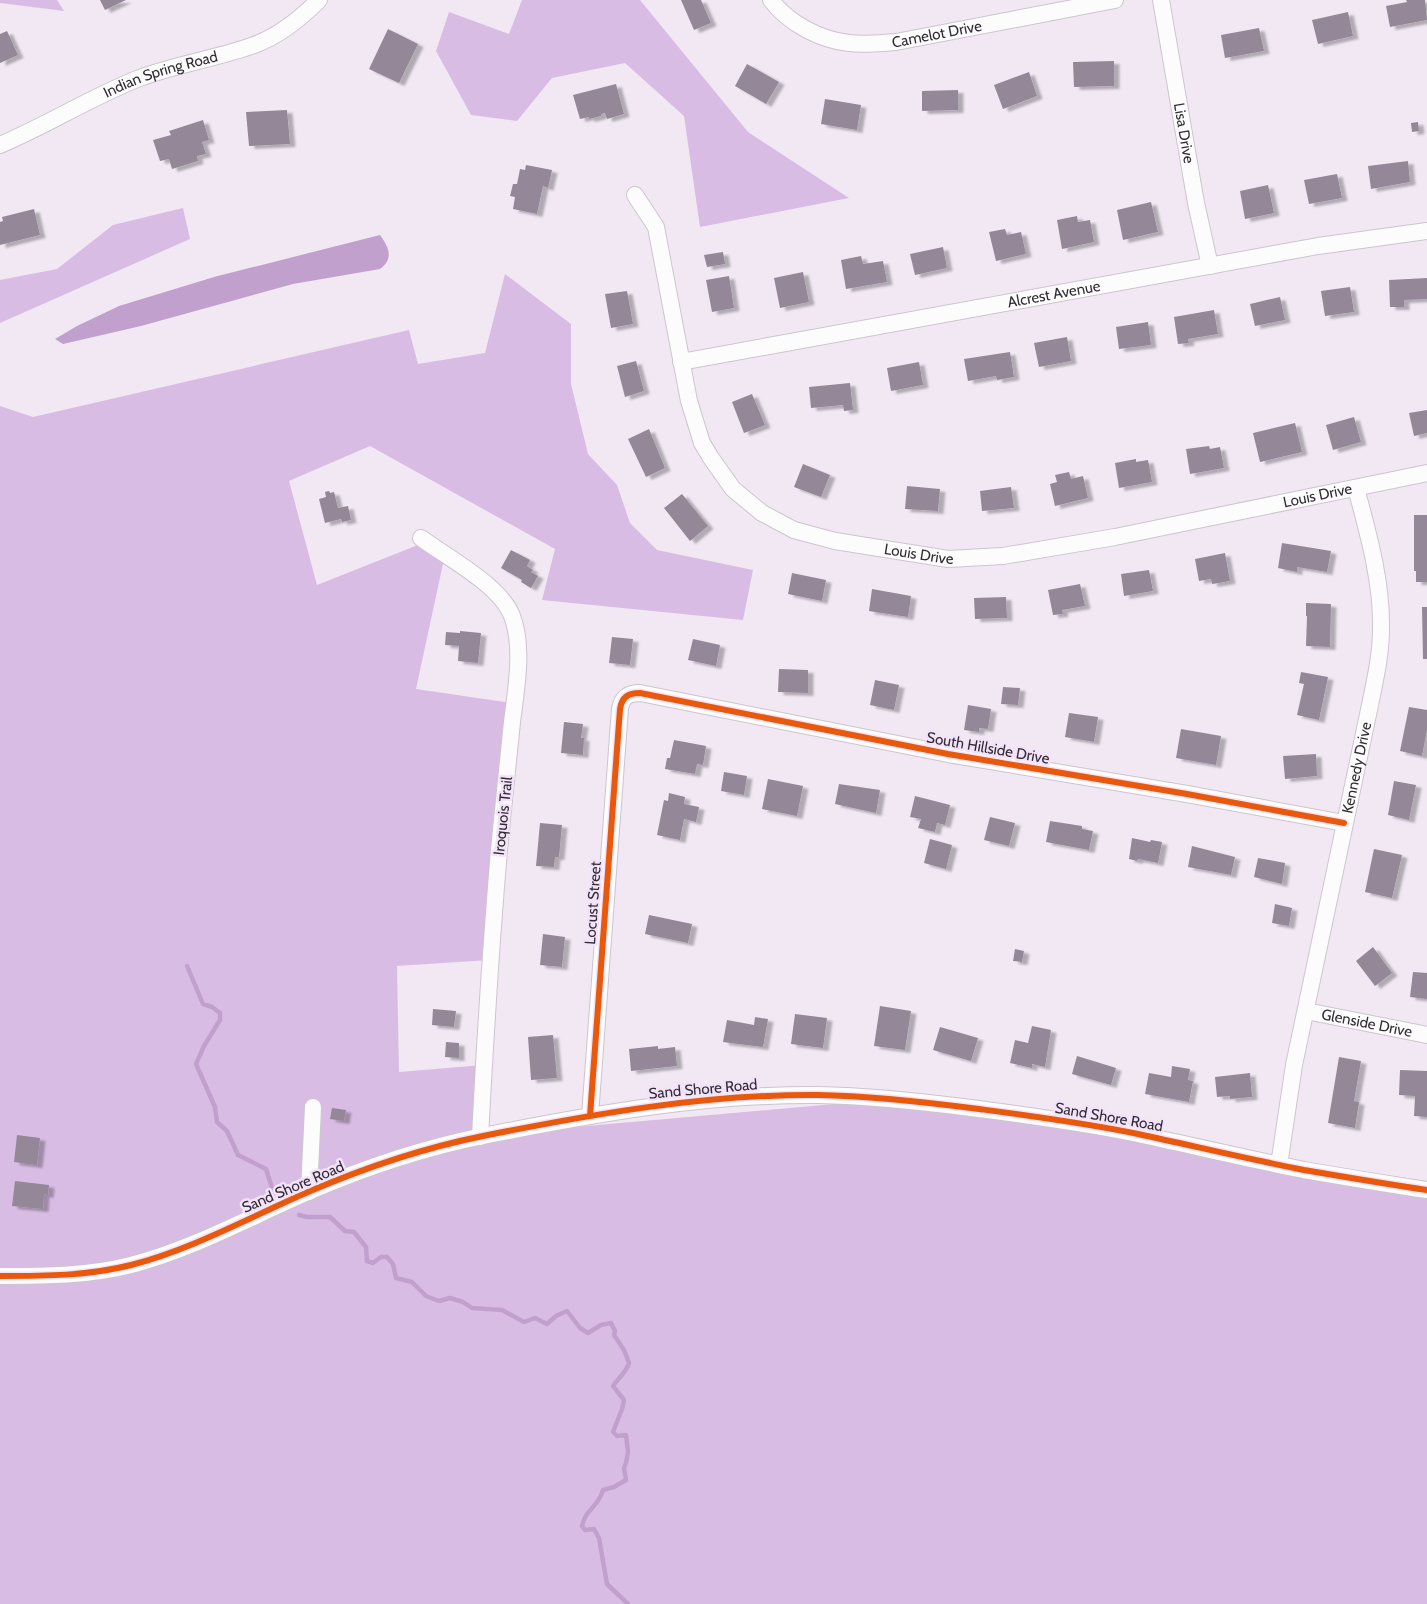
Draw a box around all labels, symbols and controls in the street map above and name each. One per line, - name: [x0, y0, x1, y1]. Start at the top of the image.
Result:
- street label: Camelot Drive: [890, 17, 984, 52]
- street label: Indian Spring Road: [100, 47, 220, 102]
- street label: Lisa Drive: [1170, 101, 1198, 165]
- street label: Alcrest Avenue: [1006, 277, 1102, 311]
- street label: Louis Drive: [1281, 480, 1354, 511]
- street label: Louis Drive: [883, 540, 954, 568]
- street label: Kennedy Drive: [1338, 720, 1375, 815]
- street label: South Hillside Drive: [925, 728, 1051, 768]
- street label: Iroquois Trail: [490, 775, 516, 856]
- street label: Locust Street: [581, 861, 605, 945]
- street label: Glenside Drive: [1320, 1005, 1414, 1041]
- street label: Sand Shore Road: [648, 1075, 758, 1103]
- street label: Sand Shore Road: [1054, 1099, 1164, 1135]
- street label: Sand Shore Road: [239, 1157, 347, 1217]

